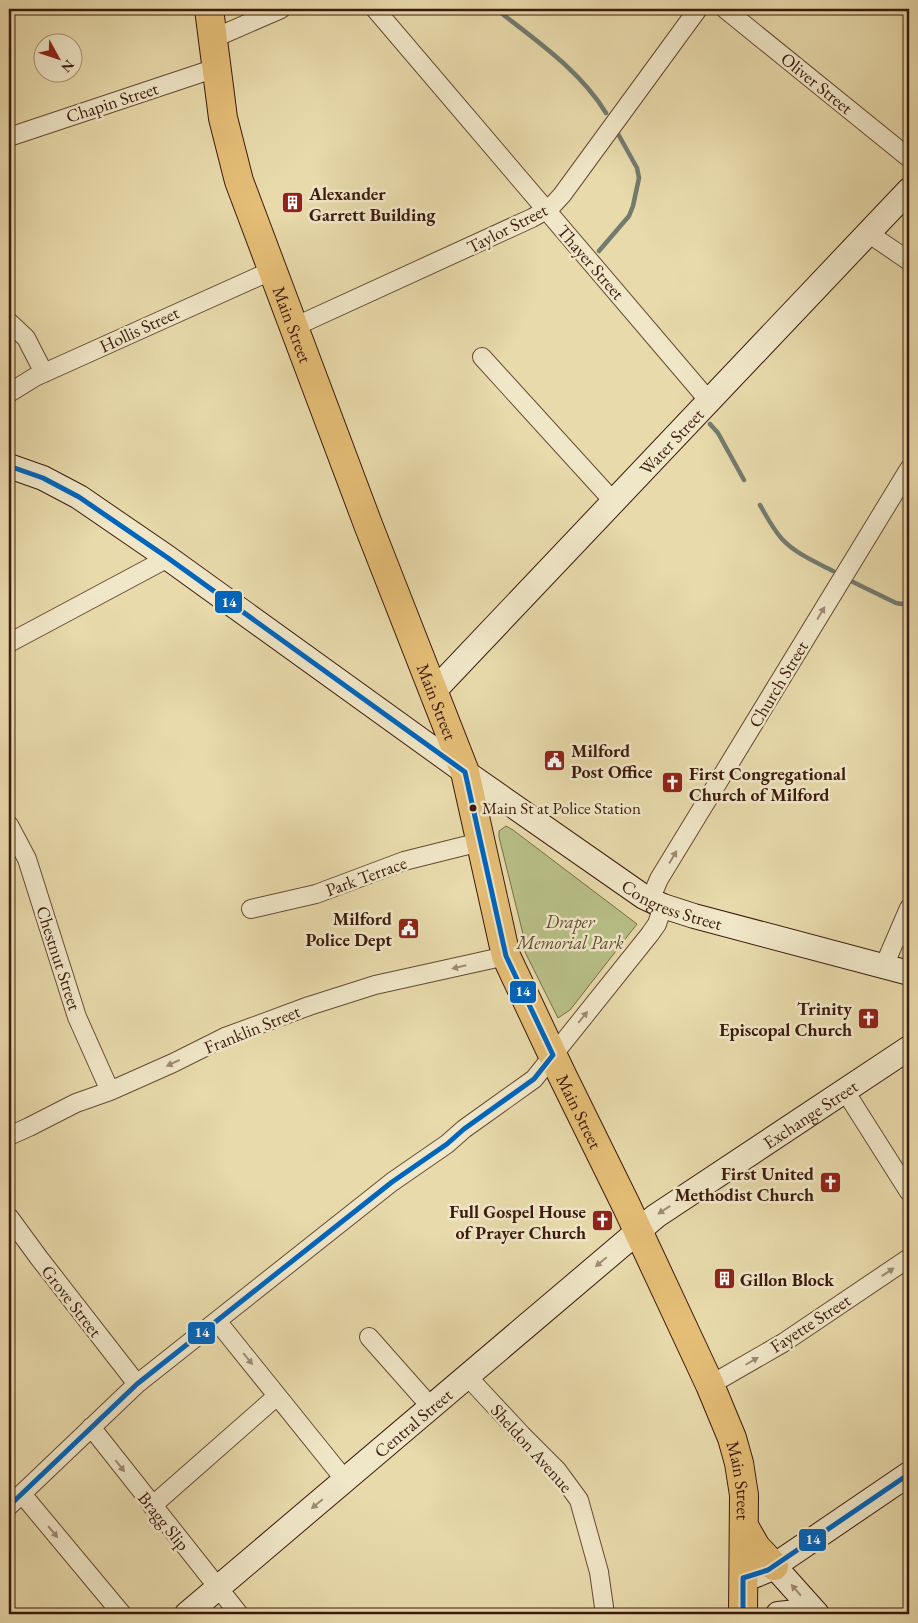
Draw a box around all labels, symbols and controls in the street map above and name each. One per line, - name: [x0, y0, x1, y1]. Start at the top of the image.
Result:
- north arrow: [32, 32, 82, 82]
- street label: Oliver Street: [776, 47, 858, 119]
- text: N: [57, 56, 78, 77]
- street label: Chapin Street: [63, 76, 161, 128]
- place label: Alexander Garrett Building: [308, 182, 437, 226]
- building icon: Alexander Garrett Building: [281, 191, 305, 215]
- street label: Taylor Street: [463, 198, 551, 258]
- street label: Thayer Street: [552, 220, 630, 304]
- street label: Main Street: [268, 283, 318, 366]
- street label: Hollis Street: [96, 300, 183, 357]
- street label: Water Street: [634, 402, 708, 479]
- line badge: 14: [214, 590, 243, 614]
- text: 14: [222, 593, 237, 611]
- one-way arrow: [817, 607, 826, 620]
- street label: Church Street: [743, 636, 813, 732]
- street label: Main Street: [412, 660, 463, 743]
- place label: Milford Post Office: [571, 739, 653, 783]
- public building icon: Milford Post Office: [543, 748, 567, 772]
- place label: First Congregational Church of Milford: [689, 762, 846, 806]
- church icon: First Congregational Church of Milford: [661, 771, 685, 795]
- place label: Main St at Police Station: [482, 797, 641, 819]
- marker: Main St at Police Station: [468, 803, 478, 813]
- one-way arrow: [668, 850, 677, 863]
- street label: Park Terrace: [322, 851, 410, 901]
- street label: Congress Street: [617, 874, 725, 935]
- street label: Chestnut Street: [31, 903, 87, 1013]
- place label: Milford Police Dept: [305, 907, 392, 951]
- park label: Draper Memorial Park: [515, 910, 624, 954]
- public building icon: Milford Police Dept: [396, 916, 420, 940]
- one-way arrow: [451, 963, 466, 971]
- line badge: 14: [509, 980, 537, 1004]
- text: 14: [516, 982, 531, 1000]
- place label: Trinity Episcopal Church: [719, 997, 852, 1041]
- street label: Franklin Street: [201, 999, 304, 1059]
- church icon: Trinity Episcopal Church: [856, 1006, 880, 1030]
- one-way arrow: [578, 1011, 589, 1024]
- one-way arrow: [166, 1059, 180, 1067]
- street label: Main Street: [552, 1070, 608, 1153]
- street label: Exchange Street: [758, 1074, 862, 1153]
- place label: First United Methodist Church: [674, 1162, 814, 1206]
- church icon: First United Methodist Church: [818, 1171, 842, 1195]
- place label: Full Gospel House of Prayer Church: [449, 1200, 586, 1244]
- one-way arrow: [658, 1206, 671, 1215]
- church icon: Full Gospel House of Prayer Church: [590, 1209, 614, 1233]
- one-way arrow: [594, 1257, 607, 1268]
- street label: Grove Street: [37, 1260, 108, 1342]
- building icon: Gillon Block: [712, 1267, 736, 1291]
- one-way arrow: [881, 1267, 895, 1277]
- place label: Gillon Block: [740, 1268, 835, 1291]
- street label: Fayette Street: [765, 1288, 855, 1358]
- line badge: 14: [187, 1321, 216, 1345]
- text: 14: [195, 1323, 210, 1341]
- one-way arrow: [242, 1352, 253, 1365]
- one-way arrow: [745, 1356, 758, 1365]
- street label: Central Street: [369, 1383, 457, 1462]
- street label: Sheldon Avenue: [486, 1399, 578, 1497]
- street label: Main Street: [722, 1438, 756, 1521]
- one-way arrow: [115, 1459, 126, 1472]
- street label: Bragg Slip: [133, 1487, 195, 1555]
- one-way arrow: [311, 1498, 323, 1509]
- one-way arrow: [48, 1525, 59, 1538]
- line badge: 14: [798, 1528, 827, 1552]
- text: 14: [806, 1530, 821, 1548]
- one-way arrow: [791, 1583, 802, 1596]

